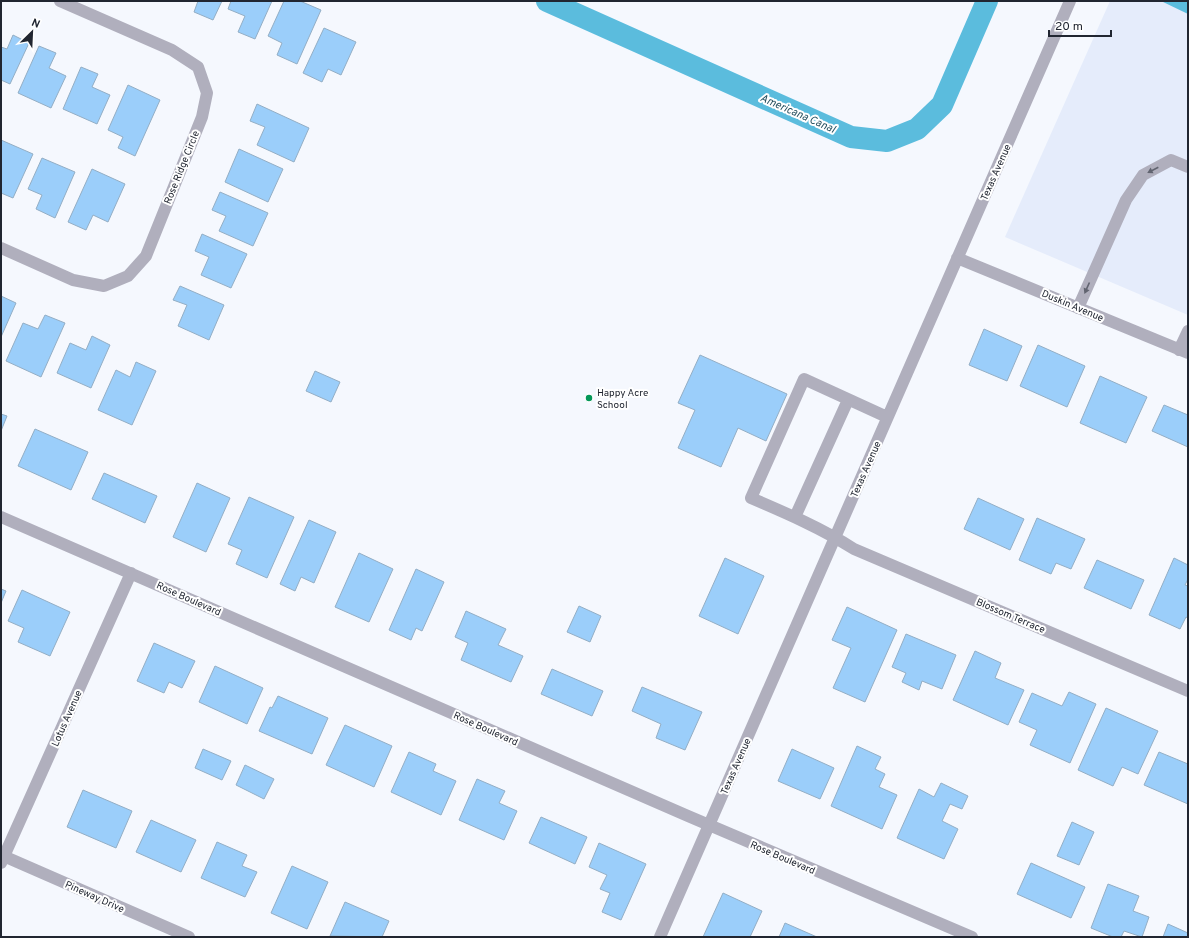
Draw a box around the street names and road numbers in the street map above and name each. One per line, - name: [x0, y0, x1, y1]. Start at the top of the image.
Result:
- street label: Rose Ridge Circle: [162, 129, 203, 206]
- street label: Texas Avenue: [978, 142, 1015, 203]
- street label: Duskin Avenue: [1039, 288, 1105, 325]
- street label: Texas Avenue: [848, 439, 885, 500]
- street label: Rose Boulevard: [154, 579, 223, 619]
- street label: Blossom Terrace: [974, 596, 1047, 637]
- street label: Lotus Avenue: [49, 688, 86, 749]
- street label: Rose Boulevard: [451, 709, 520, 749]
- street label: Texas Avenue: [718, 736, 755, 797]
- street label: Rose Boulevard: [748, 839, 817, 878]
- street label: Pineway Drive: [63, 879, 126, 916]

